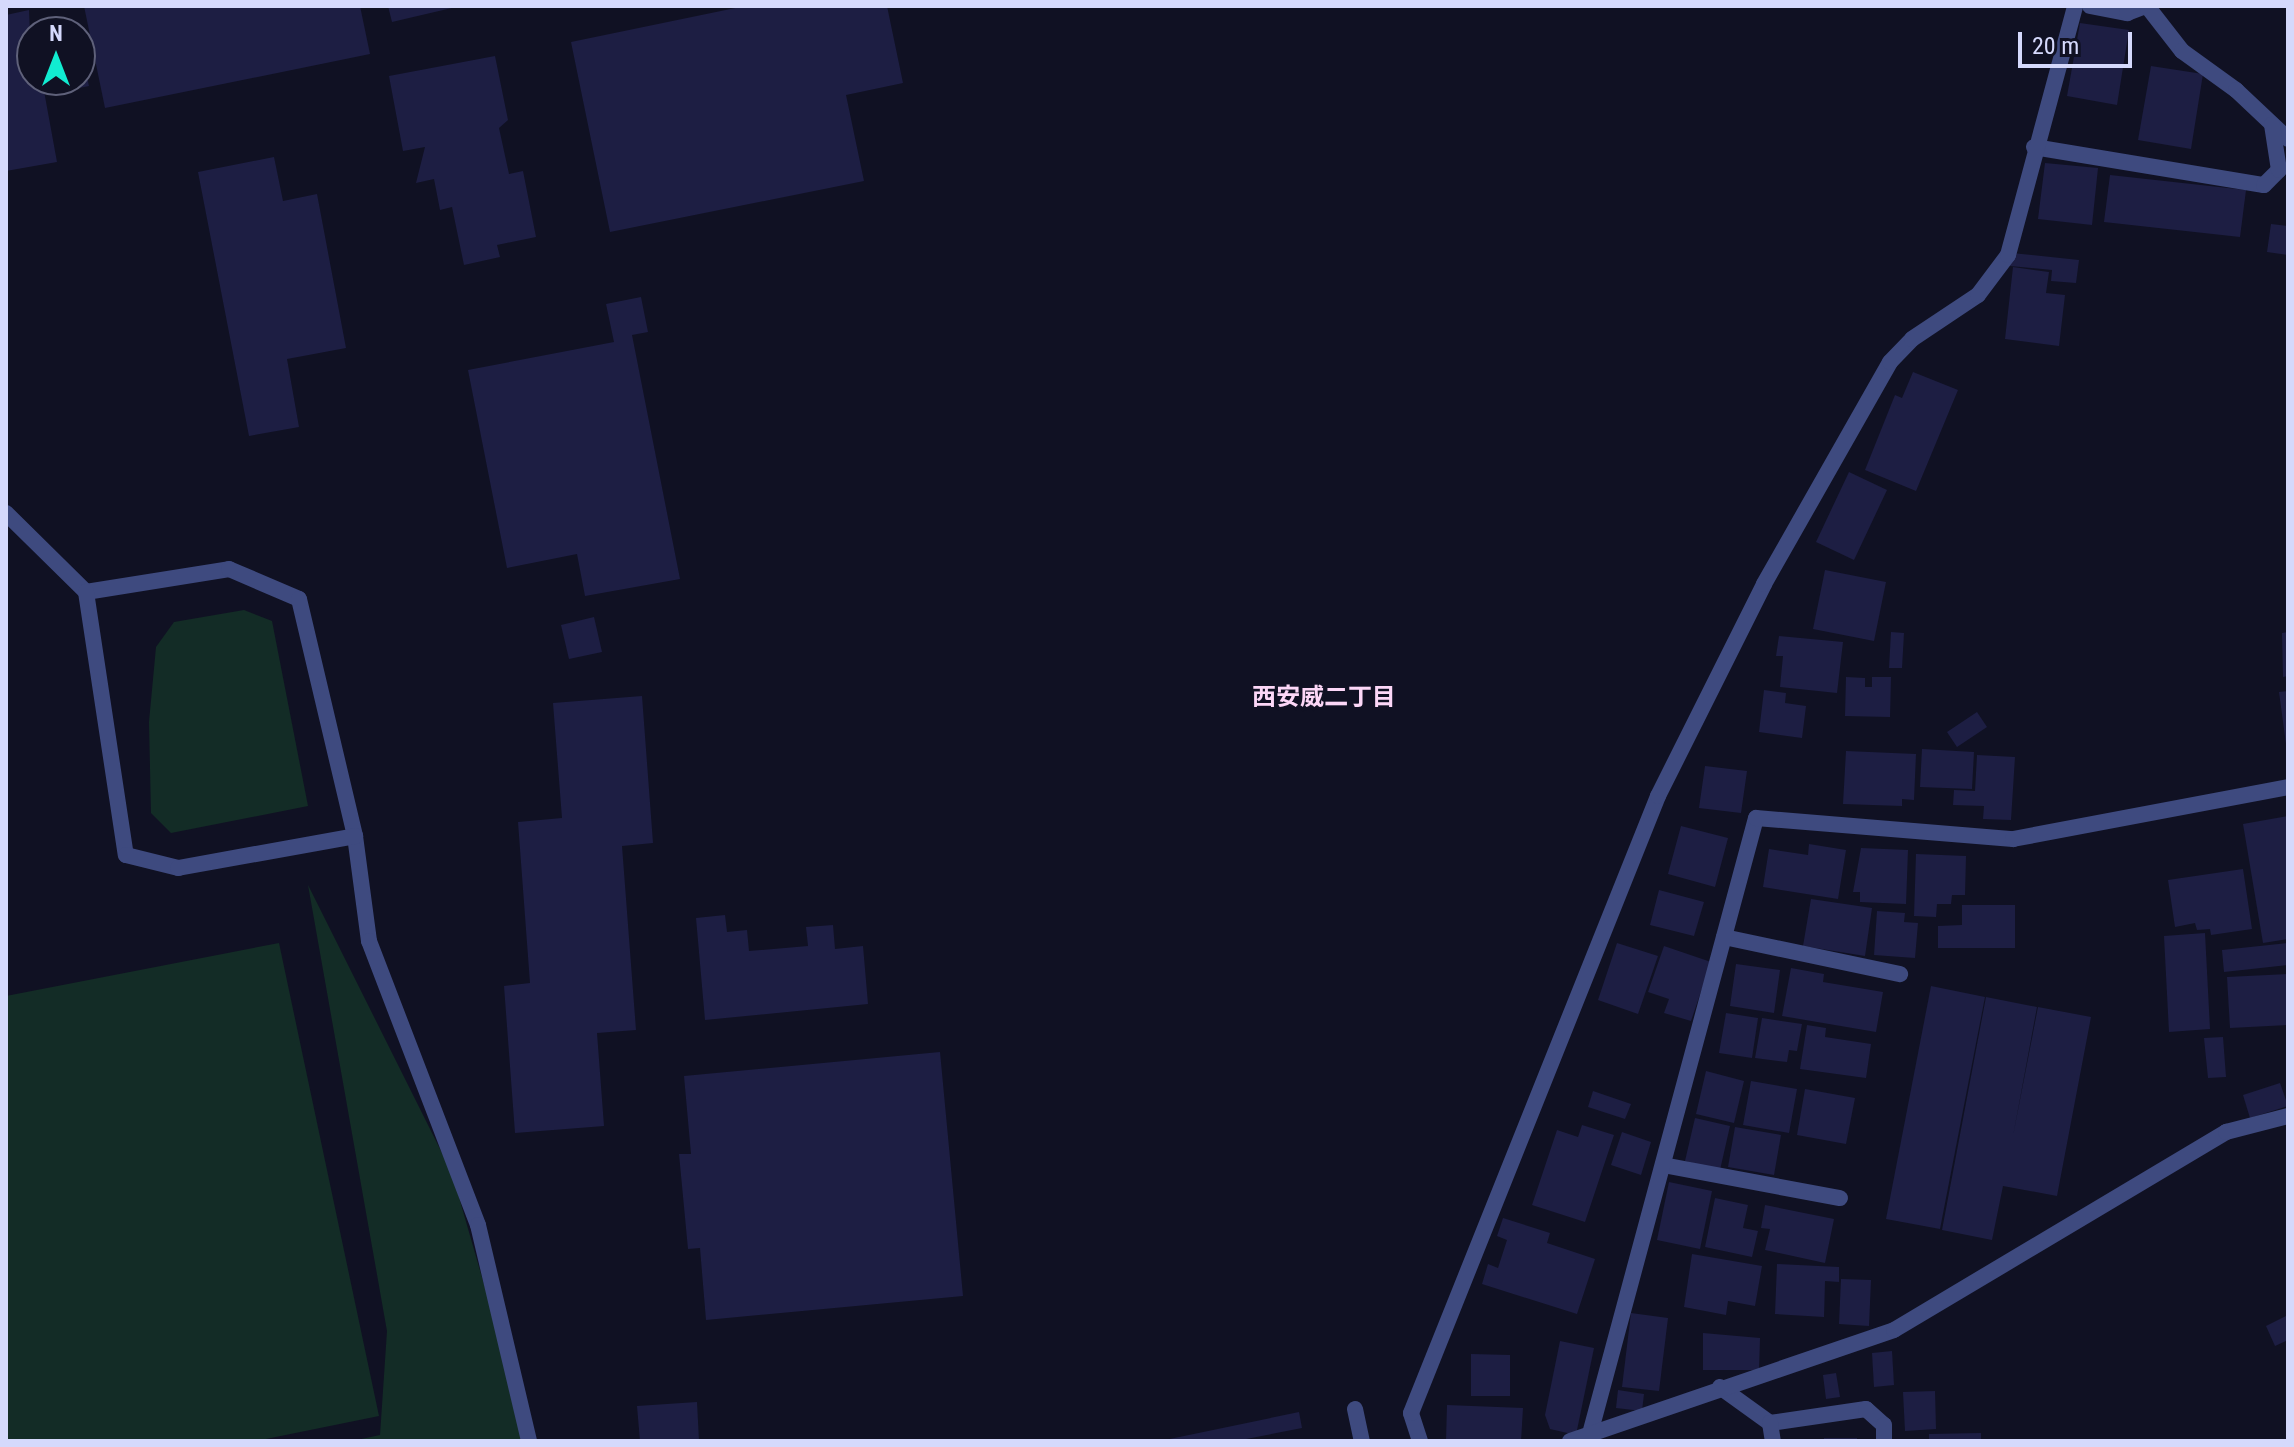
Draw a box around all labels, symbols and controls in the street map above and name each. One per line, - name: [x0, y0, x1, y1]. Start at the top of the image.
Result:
- north arrow: [16, 16, 96, 96]
- scale bar: [2022, 16, 2136, 66]
- text: N: [49, 21, 63, 46]
- text: 20 m: [2032, 32, 2079, 60]
- district label: 西安威二丁目: [1252, 684, 1396, 712]

